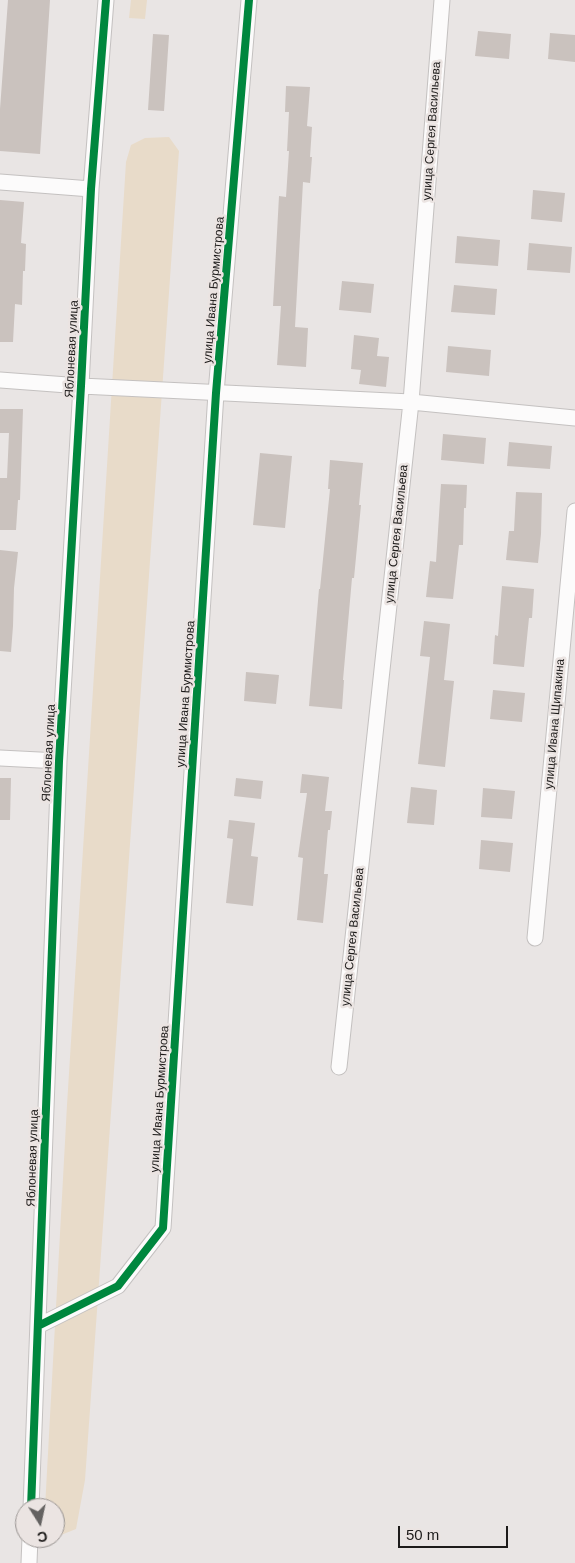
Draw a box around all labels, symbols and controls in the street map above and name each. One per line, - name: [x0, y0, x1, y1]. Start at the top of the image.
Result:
- street label: улица Сергея Васильева: [420, 61, 444, 201]
- street label: улица Ивана Бурмистрова: [200, 216, 228, 364]
- street label: Яблоневая улица: [62, 300, 82, 398]
- street label: улица Сергея Васильева: [383, 464, 411, 604]
- street label: улица Ивана Бурмистрова: [174, 620, 198, 768]
- street label: улица Ивана Щипакина: [542, 658, 568, 790]
- street label: Яблоневая улица: [39, 704, 59, 802]
- street label: улица Сергея Васильева: [339, 867, 367, 1007]
- street label: улица Ивана Бурмистрова: [148, 1025, 172, 1173]
- street label: Яблоневая улица: [24, 1109, 42, 1207]
- north arrow: [15, 1498, 65, 1548]
- scale bar: [400, 1516, 510, 1548]
- text: 50 m: [406, 1526, 439, 1543]
- text: С: [36, 1528, 49, 1546]

